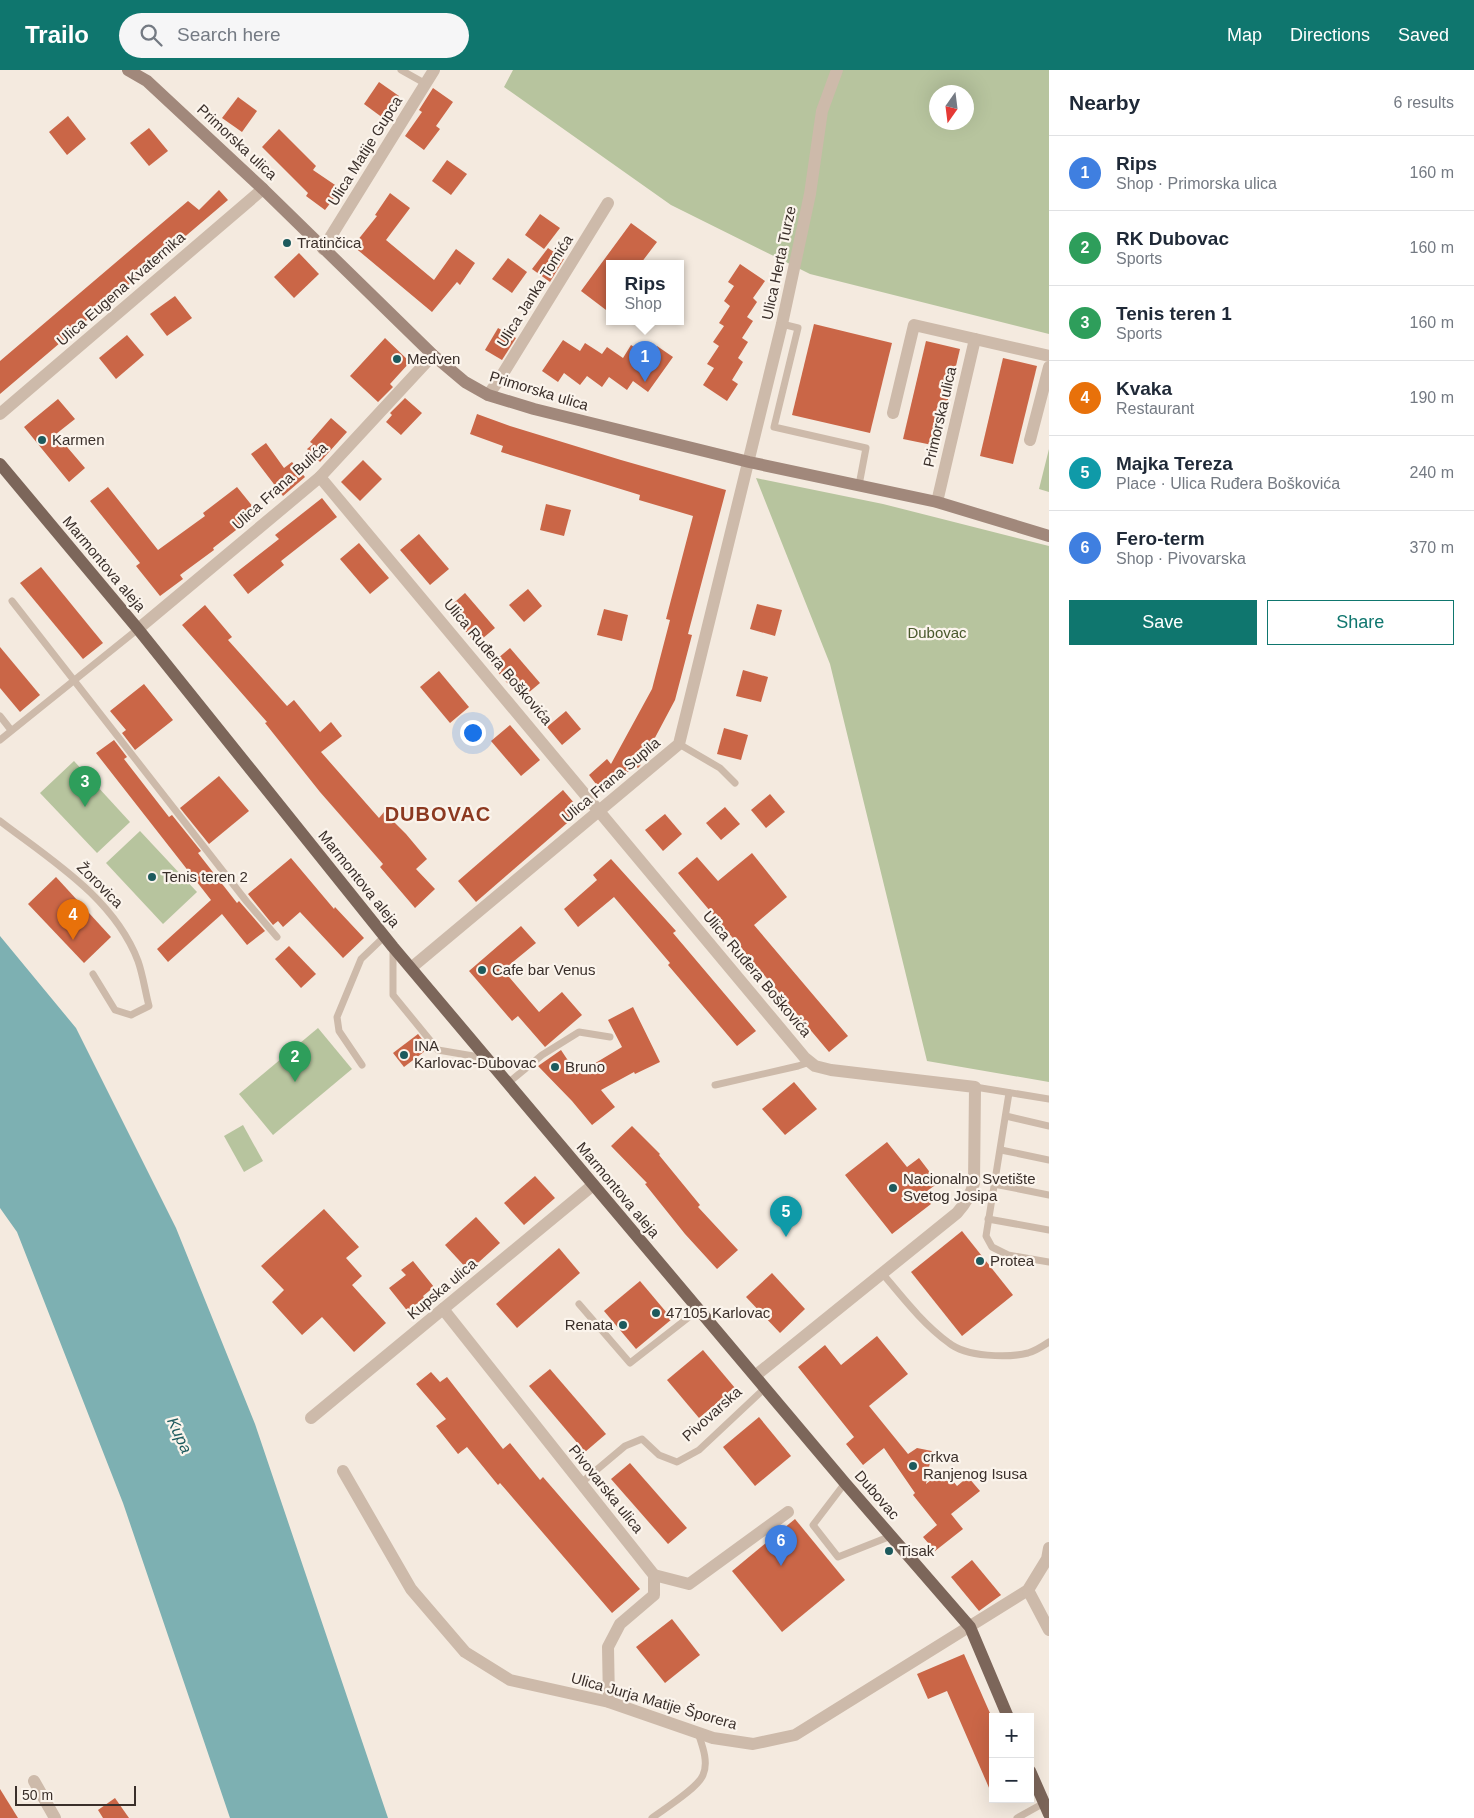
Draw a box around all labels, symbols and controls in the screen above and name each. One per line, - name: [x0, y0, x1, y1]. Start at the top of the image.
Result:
- search box: [119, 13, 469, 58]
- text: Trailo: [25, 21, 89, 48]
- icon: search: [137, 21, 165, 49]
- text: Search here: [177, 24, 281, 45]
- text: Map: [1227, 25, 1262, 45]
- text: Directions: [1290, 25, 1370, 45]
- text: Saved: [1398, 25, 1449, 45]
- north arrow: [929, 85, 974, 130]
- text: Nearby: [1069, 91, 1140, 114]
- street label: Ulica Matije Gupca: [324, 92, 405, 209]
- text: 6 results: [1394, 94, 1454, 111]
- street label: Primorska ulica: [194, 100, 281, 183]
- text: Rips: [1116, 153, 1157, 174]
- text: 1: [1081, 164, 1089, 181]
- text: 160 m: [1410, 164, 1454, 181]
- text: Shop · Primorska ulica: [1116, 175, 1277, 192]
- street label: Ulica Herta Turze: [758, 204, 799, 321]
- street label: Ulica Eugena Kvaternika: [53, 228, 189, 349]
- text: RK Dubovac: [1116, 228, 1229, 249]
- street label: Ulica Janka Tomića: [493, 231, 576, 350]
- place label: Tratinčica: [297, 234, 362, 251]
- marker: Tratinčica: [281, 237, 293, 249]
- text: 2: [1081, 239, 1089, 256]
- text: 160 m: [1410, 239, 1454, 256]
- text: Sports: [1116, 250, 1162, 267]
- popup: [606, 260, 684, 325]
- text: Rips: [624, 273, 666, 294]
- text: Shop: [624, 295, 662, 312]
- text: Tenis teren 1: [1116, 303, 1232, 324]
- text: 3: [1081, 314, 1089, 331]
- text: 160 m: [1410, 314, 1454, 331]
- text: Sports: [1116, 325, 1162, 342]
- pin: 1: [629, 341, 661, 382]
- place label: Medven: [407, 350, 460, 367]
- marker: Medven: [391, 353, 403, 365]
- street label: Primorska ulica: [920, 364, 959, 469]
- street label: Primorska ulica: [488, 367, 591, 414]
- text: Kvaka: [1116, 378, 1172, 399]
- text: 4: [1081, 389, 1089, 406]
- text: 190 m: [1410, 389, 1454, 406]
- text: Restaurant: [1116, 400, 1194, 417]
- place label: Karmen: [52, 431, 105, 448]
- marker: Karmen: [36, 434, 48, 446]
- street label: Ulica Frana Bulića: [229, 438, 331, 533]
- text: Majka Tereza: [1116, 453, 1233, 474]
- text: 5: [1081, 464, 1089, 481]
- text: 240 m: [1410, 464, 1454, 481]
- text: Place · Ulica Ruđera Boškovića: [1116, 475, 1340, 492]
- street label: Marmontova aleja: [60, 513, 150, 615]
- text: Fero-term: [1116, 528, 1205, 549]
- text: 6: [1081, 539, 1089, 556]
- text: 370 m: [1410, 539, 1454, 556]
- text: Shop · Pivovarska: [1116, 550, 1246, 567]
- street label: Ulica Ruđera Boškovića: [441, 595, 556, 729]
- button: Save: [1069, 600, 1257, 645]
- button: Share: [1267, 600, 1454, 645]
- park label: Dubovac: [907, 624, 967, 641]
- your location: [460, 720, 486, 746]
- street label: Ulica Frana Supila: [558, 733, 664, 826]
- pin: 3: [69, 766, 101, 807]
- district label: DUBOVAC: [385, 803, 491, 825]
- street label: Marmontova aleja: [315, 827, 404, 931]
- street label: Žorovica: [74, 858, 127, 911]
- place label: Tenis teren 2: [162, 868, 248, 885]
- marker: Tenis teren 2: [146, 871, 158, 883]
- pin: 4: [57, 899, 89, 940]
- street label: Ulica Ruđera Boškovića: [700, 907, 815, 1041]
- place label: Cafe bar Venus: [492, 961, 595, 978]
- marker: Cafe bar Venus: [476, 964, 488, 976]
- place label: INA Karlovac-Dubovac: [414, 1037, 537, 1071]
- pin: 2: [279, 1041, 311, 1082]
- marker: INA Karlovac-Dubovac: [398, 1049, 410, 1061]
- place label: Bruno: [565, 1058, 605, 1075]
- marker: Bruno: [549, 1061, 561, 1073]
- street label: Marmontova aleja: [574, 1139, 664, 1241]
- place label: Nacionalno Svetište Svetog Josipa: [903, 1170, 1036, 1204]
- marker: Nacionalno Svetište Svetog Josipa: [887, 1182, 899, 1194]
- pin: 5: [770, 1196, 802, 1237]
- place label: Protea: [990, 1252, 1035, 1269]
- street label: Kupska ulica: [404, 1254, 480, 1322]
- marker: Protea: [974, 1255, 986, 1267]
- place label: 47105 Karlovac: [666, 1304, 771, 1321]
- marker: 47105 Karlovac: [650, 1307, 662, 1319]
- place label: Renata: [565, 1316, 614, 1333]
- marker: Renata: [617, 1319, 629, 1331]
- street label: Pivovarska: [679, 1382, 745, 1444]
- water label: Kupa: [164, 1415, 195, 1456]
- street label: Pivovarska ulica: [566, 1441, 648, 1537]
- place label: crkva Ranjenog Isusa: [923, 1448, 1028, 1482]
- marker: crkva Ranjenog Isusa: [907, 1460, 919, 1472]
- street label: Dubovac: [852, 1467, 904, 1523]
- pin: 6: [765, 1525, 797, 1566]
- place label: Tisak: [899, 1542, 935, 1559]
- marker: Tisak: [883, 1545, 895, 1557]
- street label: Ulica Jurja Matije Šporera: [569, 1669, 740, 1733]
- map controls: [989, 1713, 1034, 1803]
- button: +: [989, 1713, 1034, 1758]
- button: −: [989, 1758, 1034, 1803]
- scale bar: [15, 1783, 136, 1806]
- text: 50 m: [22, 1787, 53, 1803]

